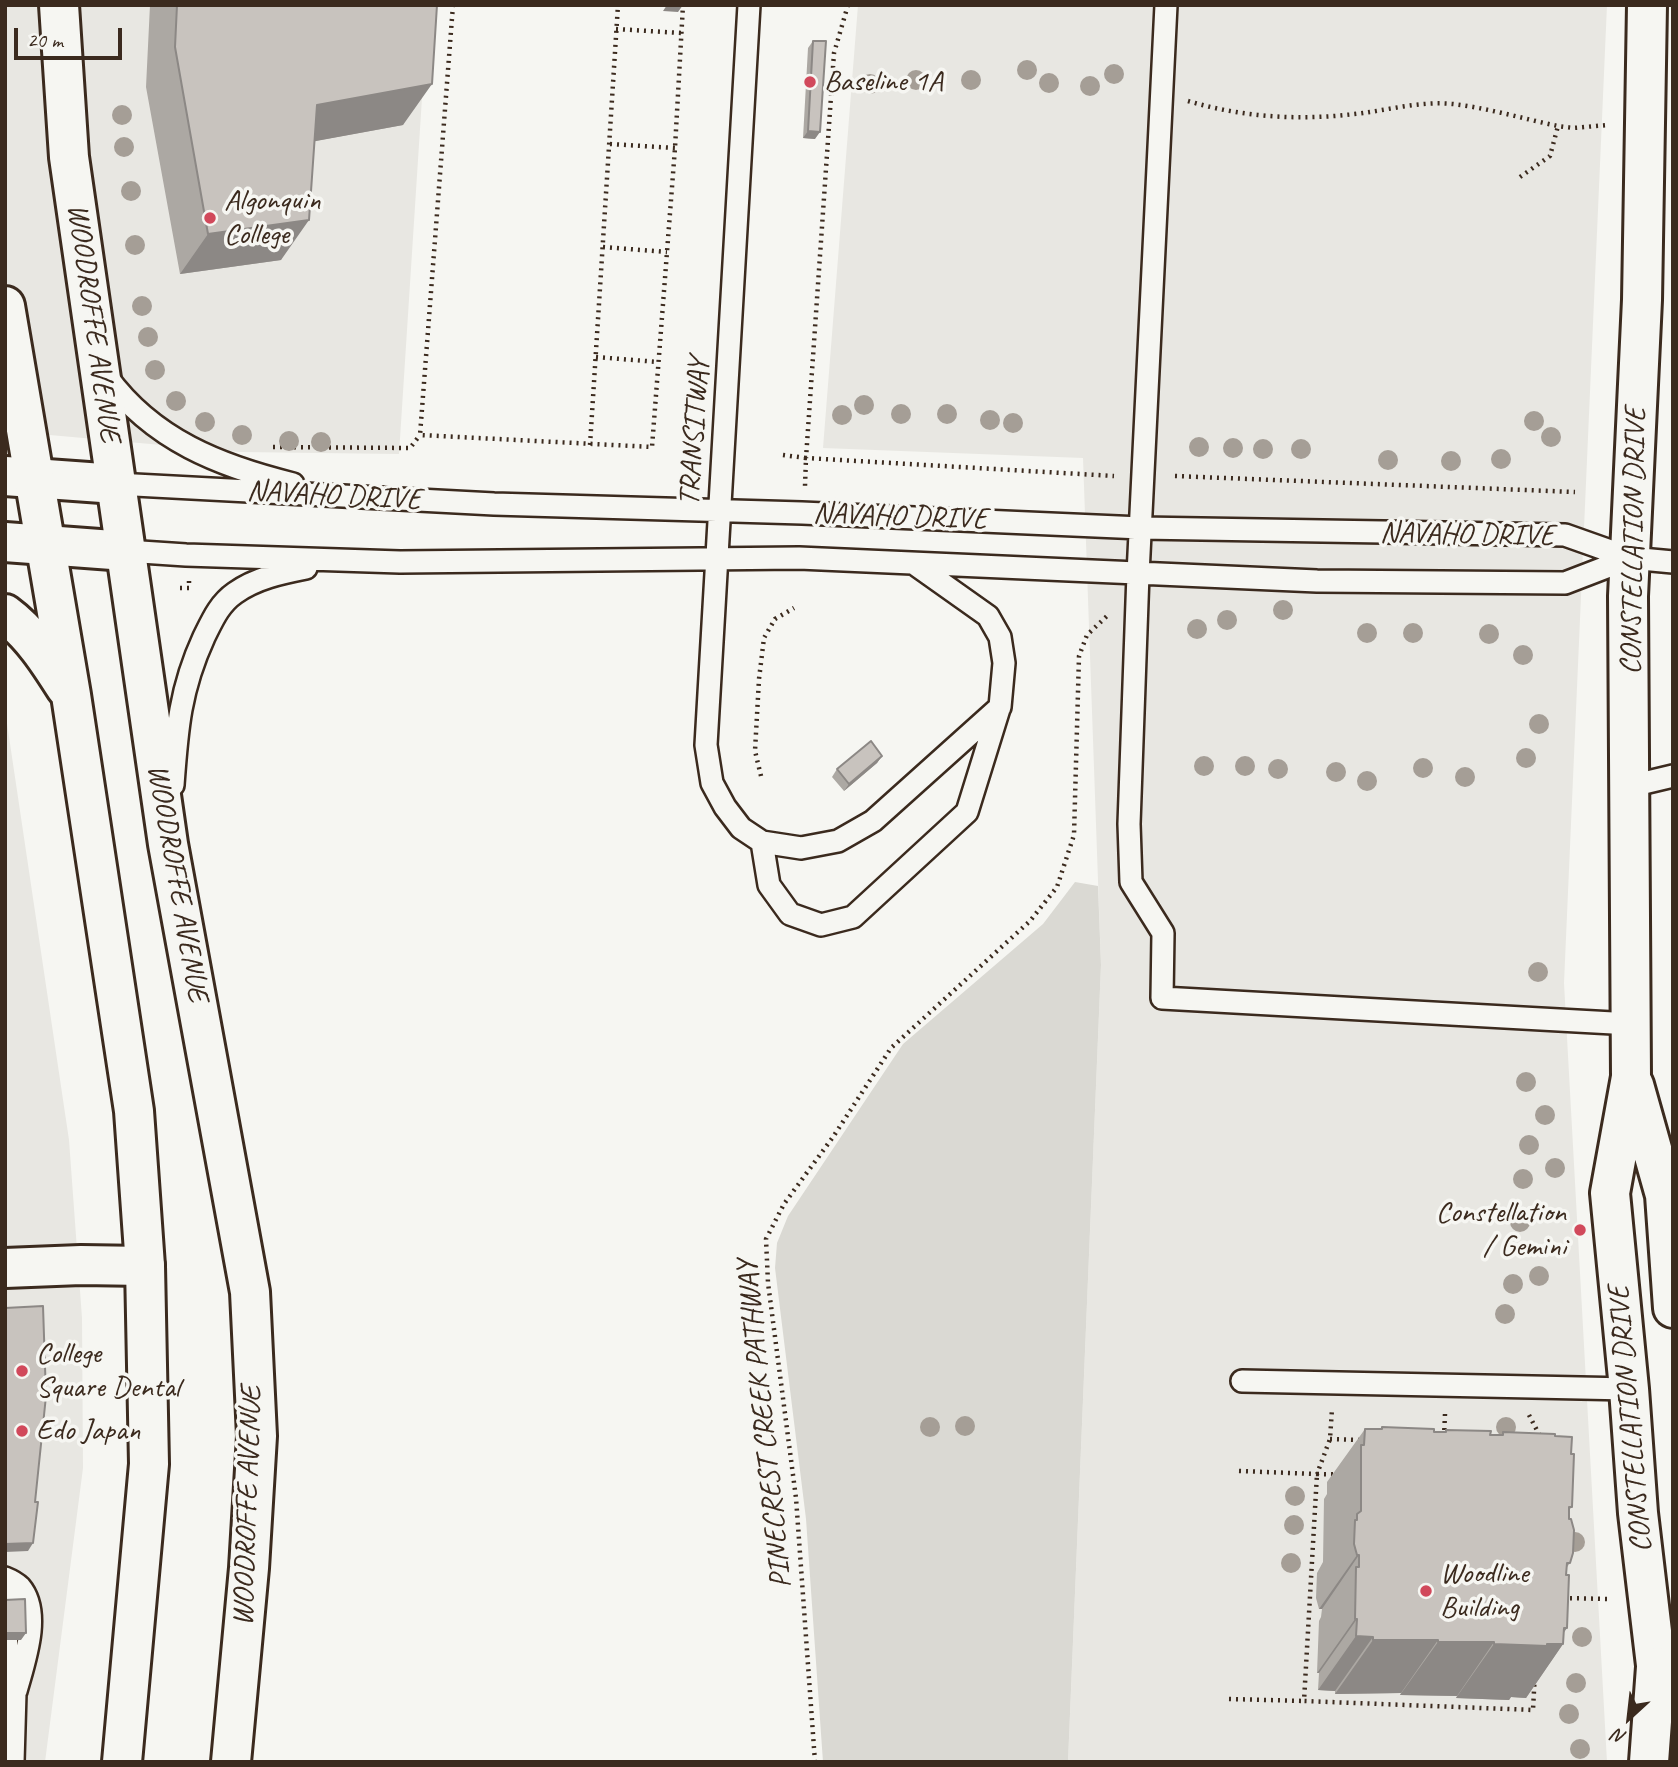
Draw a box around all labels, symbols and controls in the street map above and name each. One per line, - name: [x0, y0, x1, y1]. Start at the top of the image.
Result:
- scale bar: [18, 14, 126, 58]
- text: 20 m: [27, 27, 63, 53]
- place label: Baseline 1A: [824, 64, 942, 100]
- marker: Baseline 1A: [802, 74, 818, 90]
- place label: Algonquin College: [224, 183, 320, 254]
- street label: WOODROFFE AVENUE: [58, 202, 128, 444]
- marker: Algonquin College: [202, 210, 218, 226]
- street label: TRANSITWAY: [672, 357, 718, 507]
- street label: CONSTELLATION DRIVE: [1614, 407, 1654, 675]
- street label: NAVAHO DRIVE: [246, 473, 422, 519]
- street label: NAVAHO DRIVE: [812, 496, 988, 538]
- street label: NAVAHO DRIVE: [1380, 515, 1554, 555]
- street label: WOODROFFE AVENUE: [138, 762, 216, 1004]
- place label: Constellation / Gemini: [1436, 1195, 1566, 1266]
- marker: Constellation / Gemini: [1572, 1222, 1588, 1238]
- street label: PINECREST CREEK PATHWAY: [730, 1258, 800, 1590]
- street label: CONSTELLATION DRIVE: [1601, 1284, 1661, 1554]
- place label: College Square Dental: [36, 1336, 180, 1406]
- marker: College Square Dental: [14, 1363, 30, 1379]
- street label: WOODROFFE AVENUE: [226, 1385, 270, 1627]
- place label: Edo Japan: [36, 1413, 140, 1449]
- marker: Edo Japan: [14, 1423, 30, 1439]
- place label: Woodline Building: [1440, 1556, 1528, 1626]
- marker: Woodline Building: [1418, 1583, 1434, 1599]
- north arrow: [1594, 1683, 1664, 1753]
- text: N: [1609, 1723, 1630, 1750]

